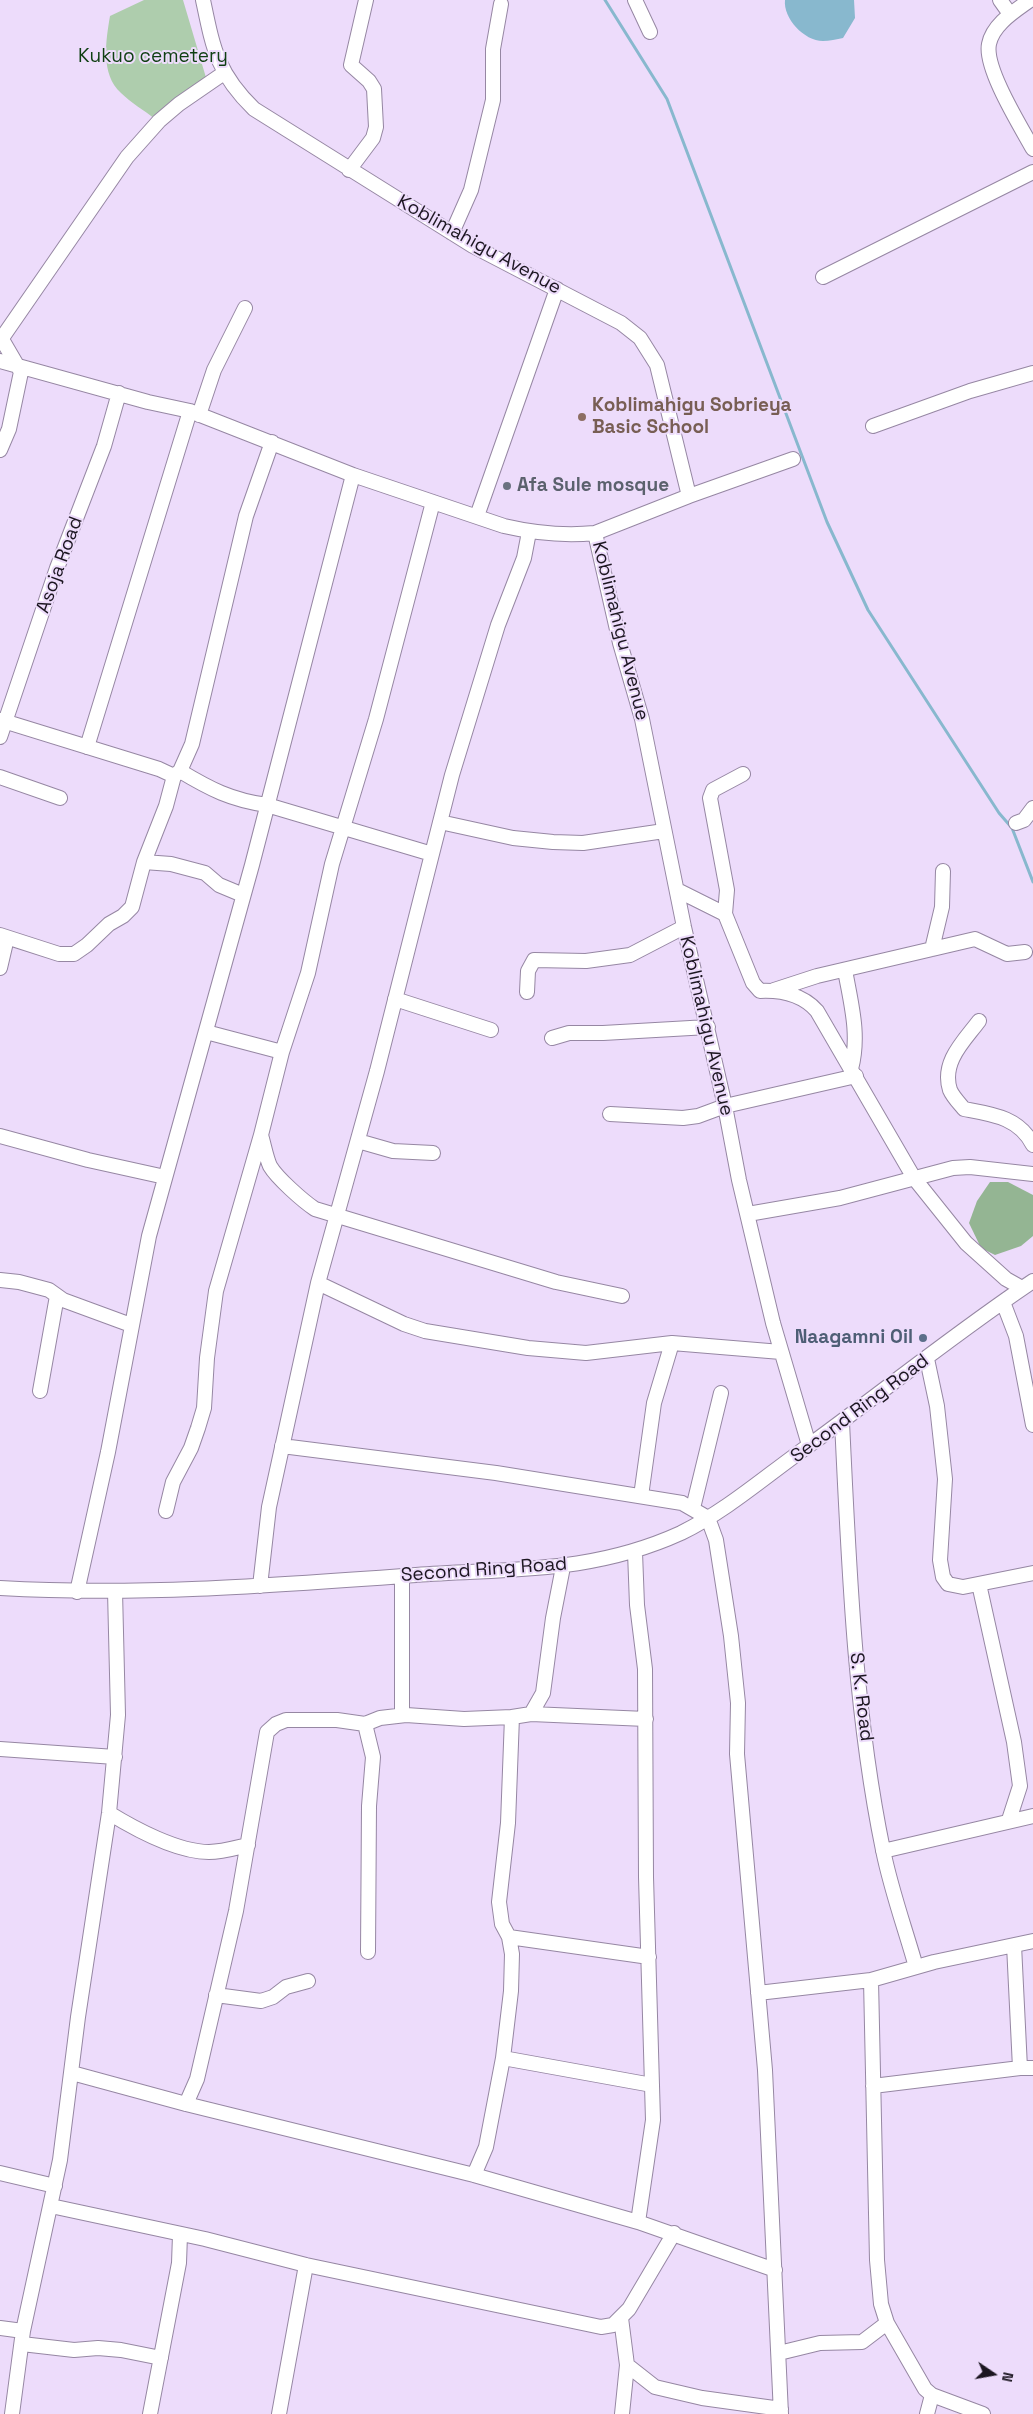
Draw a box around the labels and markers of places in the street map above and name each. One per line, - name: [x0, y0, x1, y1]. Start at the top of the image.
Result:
- place label: Koblimahigu Sobrieya Basic School: [592, 395, 792, 439]
- marker: Koblimahigu Sobrieya Basic School: [576, 411, 588, 423]
- place label: Afa Sule mosque: [517, 475, 669, 497]
- marker: Afa Sule mosque: [501, 480, 513, 492]
- place label: Naagamni Oil: [795, 1327, 913, 1349]
- marker: Naagamni Oil: [917, 1332, 929, 1344]

